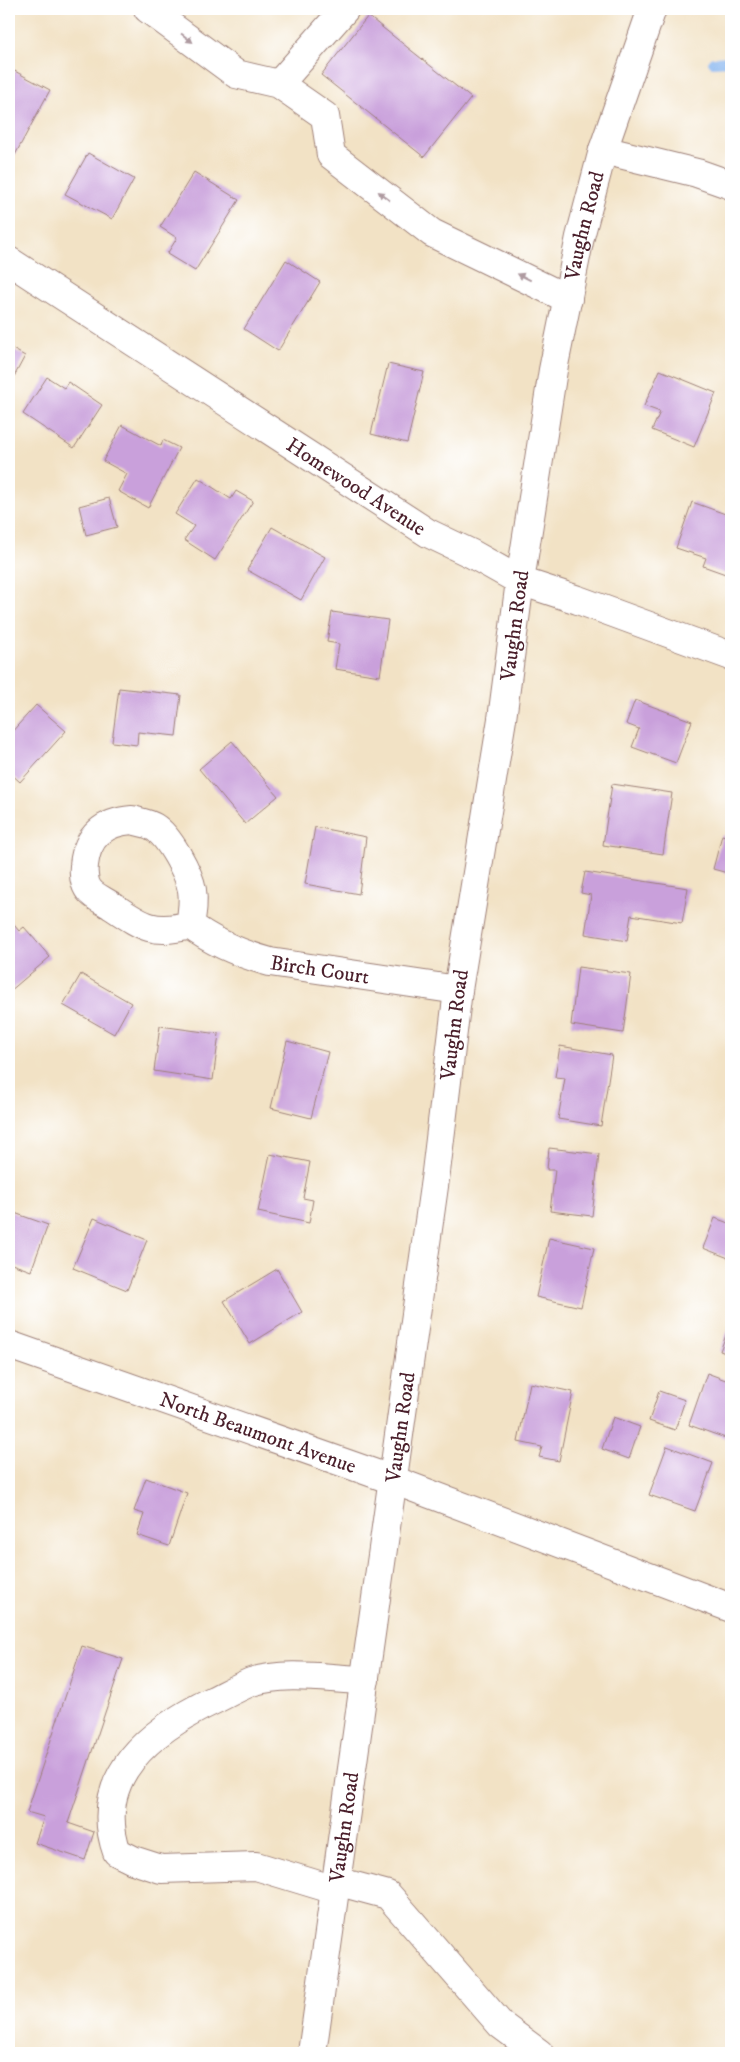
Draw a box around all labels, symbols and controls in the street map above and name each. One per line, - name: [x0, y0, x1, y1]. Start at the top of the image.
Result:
- one-way arrow: [180, 33, 194, 43]
- street label: Vaughn Road: [559, 168, 611, 284]
- one-way arrow: [377, 191, 391, 201]
- one-way arrow: [517, 273, 531, 281]
- street label: Homewood Avenue: [281, 432, 431, 542]
- street label: Vaughn Road: [495, 568, 536, 683]
- street label: Birch Court: [268, 950, 371, 991]
- street label: Vaughn Road: [435, 967, 475, 1083]
- street label: Vaughn Road: [380, 1370, 422, 1485]
- street label: North Beaumont Avenue: [156, 1387, 360, 1480]
- street label: Vaughn Road: [324, 1770, 365, 1885]

